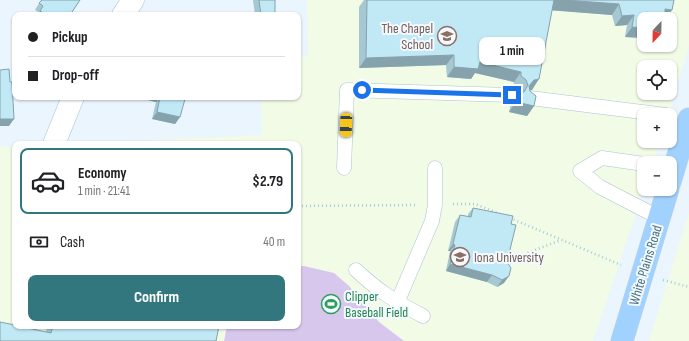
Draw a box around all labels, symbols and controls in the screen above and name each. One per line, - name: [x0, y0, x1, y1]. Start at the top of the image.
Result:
- north arrow: [637, 12, 677, 52]
- map controls: [637, 12, 677, 196]
- place label: The Chapel School: [381, 20, 433, 53]
- school or university icon: The Chapel School: [436, 25, 458, 47]
- text: Pickup: [52, 28, 88, 47]
- callout: 1 min: [479, 37, 545, 65]
- text: 1 min: [500, 43, 524, 59]
- button: locate: [637, 60, 677, 100]
- text: Drop-off: [52, 66, 99, 85]
- route start: [353, 81, 371, 99]
- route end: [503, 86, 521, 104]
- button: +: [637, 108, 677, 148]
- car: [340, 113, 352, 137]
- button: −: [637, 156, 677, 196]
- icon: car: [30, 163, 66, 199]
- text: Economy: [78, 164, 127, 183]
- text: $2.79: [252, 172, 283, 191]
- text: 1 min · 21:41: [78, 183, 130, 199]
- street label: White Plains Road: [625, 223, 666, 307]
- icon: cash: [28, 231, 50, 253]
- text: Cash: [60, 233, 85, 252]
- text: 40 m: [263, 234, 285, 250]
- school or university icon: Iona University: [449, 246, 471, 268]
- place label: Iona University: [474, 249, 544, 266]
- button: Confirm: [28, 275, 285, 321]
- place label: Clipper Baseball Field: [345, 288, 408, 321]
- sports icon: Clipper Baseball Field: [320, 293, 342, 315]

